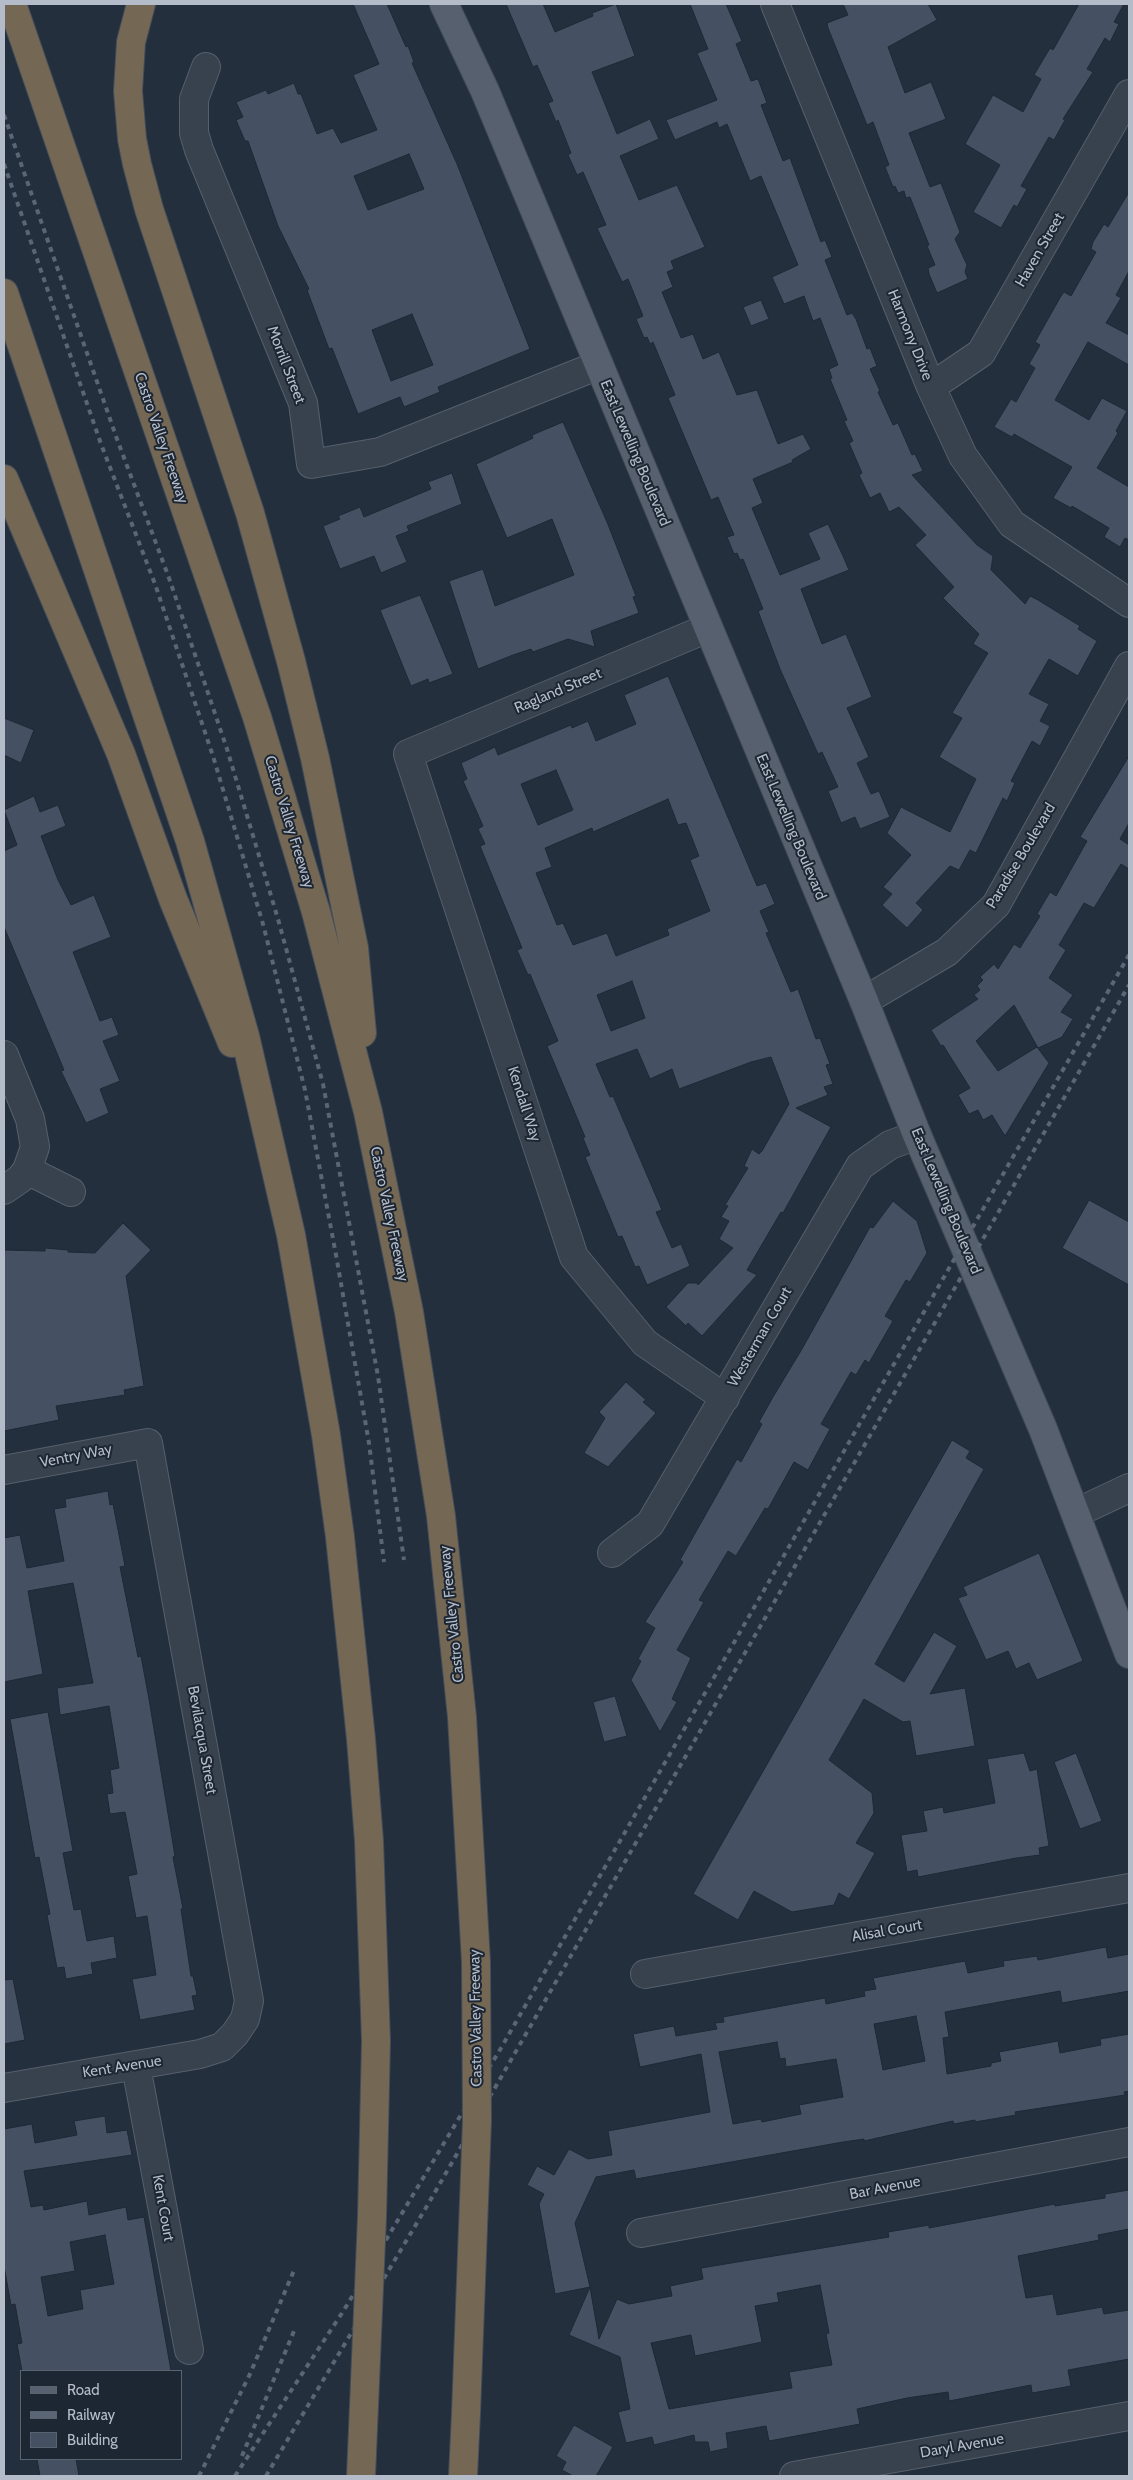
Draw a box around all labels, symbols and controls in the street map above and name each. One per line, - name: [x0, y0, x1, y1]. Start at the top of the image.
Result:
- street label: Haven Street: [1012, 210, 1068, 290]
- street label: Harmony Drive: [884, 287, 936, 383]
- street label: Morrill Street: [263, 324, 309, 406]
- street label: Castro Valley Freeway: [130, 370, 192, 506]
- street label: East Lewelling Boulevard: [596, 377, 674, 529]
- street label: Ragland Street: [512, 665, 604, 717]
- street label: East Lewelling Boulevard: [752, 751, 830, 903]
- street label: Castro Valley Freeway: [260, 754, 318, 890]
- street label: Paradise Boulevard: [982, 800, 1060, 912]
- street label: Kendall Way: [503, 1064, 545, 1144]
- street label: East Lewelling Boulevard: [907, 1125, 985, 1277]
- street label: Castro Valley Freeway: [366, 1145, 412, 1283]
- street label: Westerman Court: [724, 1284, 796, 1390]
- street label: Ventry Way: [38, 1440, 114, 1472]
- street label: Castro Valley Freeway: [436, 1545, 468, 1683]
- street label: Bevilacqua Street: [184, 1684, 220, 1796]
- street label: Alisal Court: [850, 1916, 924, 1946]
- street label: Castro Valley Freeway: [466, 1949, 486, 2087]
- street label: Kent Avenue: [81, 2052, 163, 2082]
- street label: Bar Avenue: [848, 2172, 922, 2204]
- street label: Kent Court: [148, 2173, 178, 2243]
- legend: [20, 2370, 182, 2460]
- text: Road: [67, 2381, 100, 2399]
- text: Railway: [67, 2406, 115, 2424]
- street label: Daryl Avenue: [919, 2430, 1005, 2462]
- text: Building: [67, 2431, 118, 2449]

